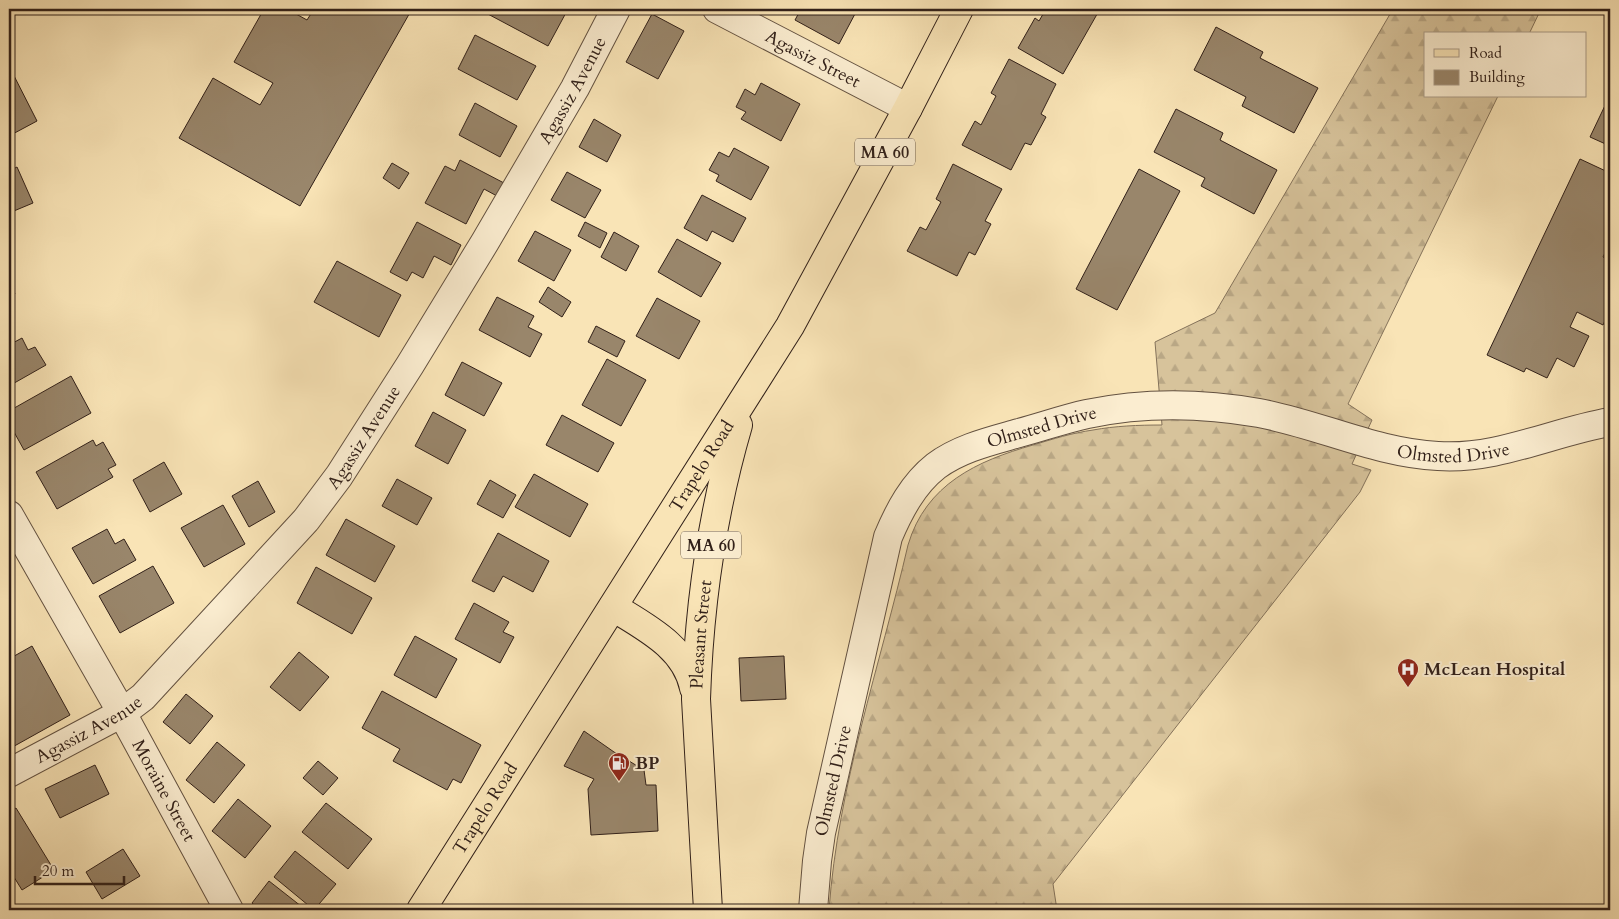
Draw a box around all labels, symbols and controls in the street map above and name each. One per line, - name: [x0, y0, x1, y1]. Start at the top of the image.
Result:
- street label: Agassiz Street: [761, 24, 865, 94]
- street label: Agassiz Avenue: [533, 32, 613, 149]
- legend: [1424, 32, 1586, 98]
- text: Road: [1469, 43, 1502, 63]
- text: Building: [1469, 67, 1525, 87]
- road number: MA 60: [855, 138, 915, 166]
- street label: Agassiz Avenue: [321, 381, 407, 495]
- street label: Olmsted Drive: [984, 400, 1099, 454]
- street label: Trapelo Road: [663, 415, 740, 517]
- street label: Olmsted Drive: [1395, 437, 1512, 469]
- road number: MA 60: [681, 532, 741, 558]
- street label: Pleasant Street: [684, 578, 719, 689]
- hospital icon: McLean Hospital: [1396, 657, 1420, 688]
- place label: McLean Hospital: [1424, 657, 1565, 682]
- street label: Agassiz Avenue: [31, 690, 148, 770]
- street label: Olmsted Drive: [809, 723, 858, 839]
- street label: Moraine Street: [126, 735, 202, 846]
- fuel station icon: BP: [607, 751, 631, 782]
- place label: BP: [635, 751, 659, 776]
- street label: Trapelo Road: [447, 758, 524, 860]
- scale bar: [35, 854, 124, 886]
- text: 20 m: [42, 861, 74, 881]

